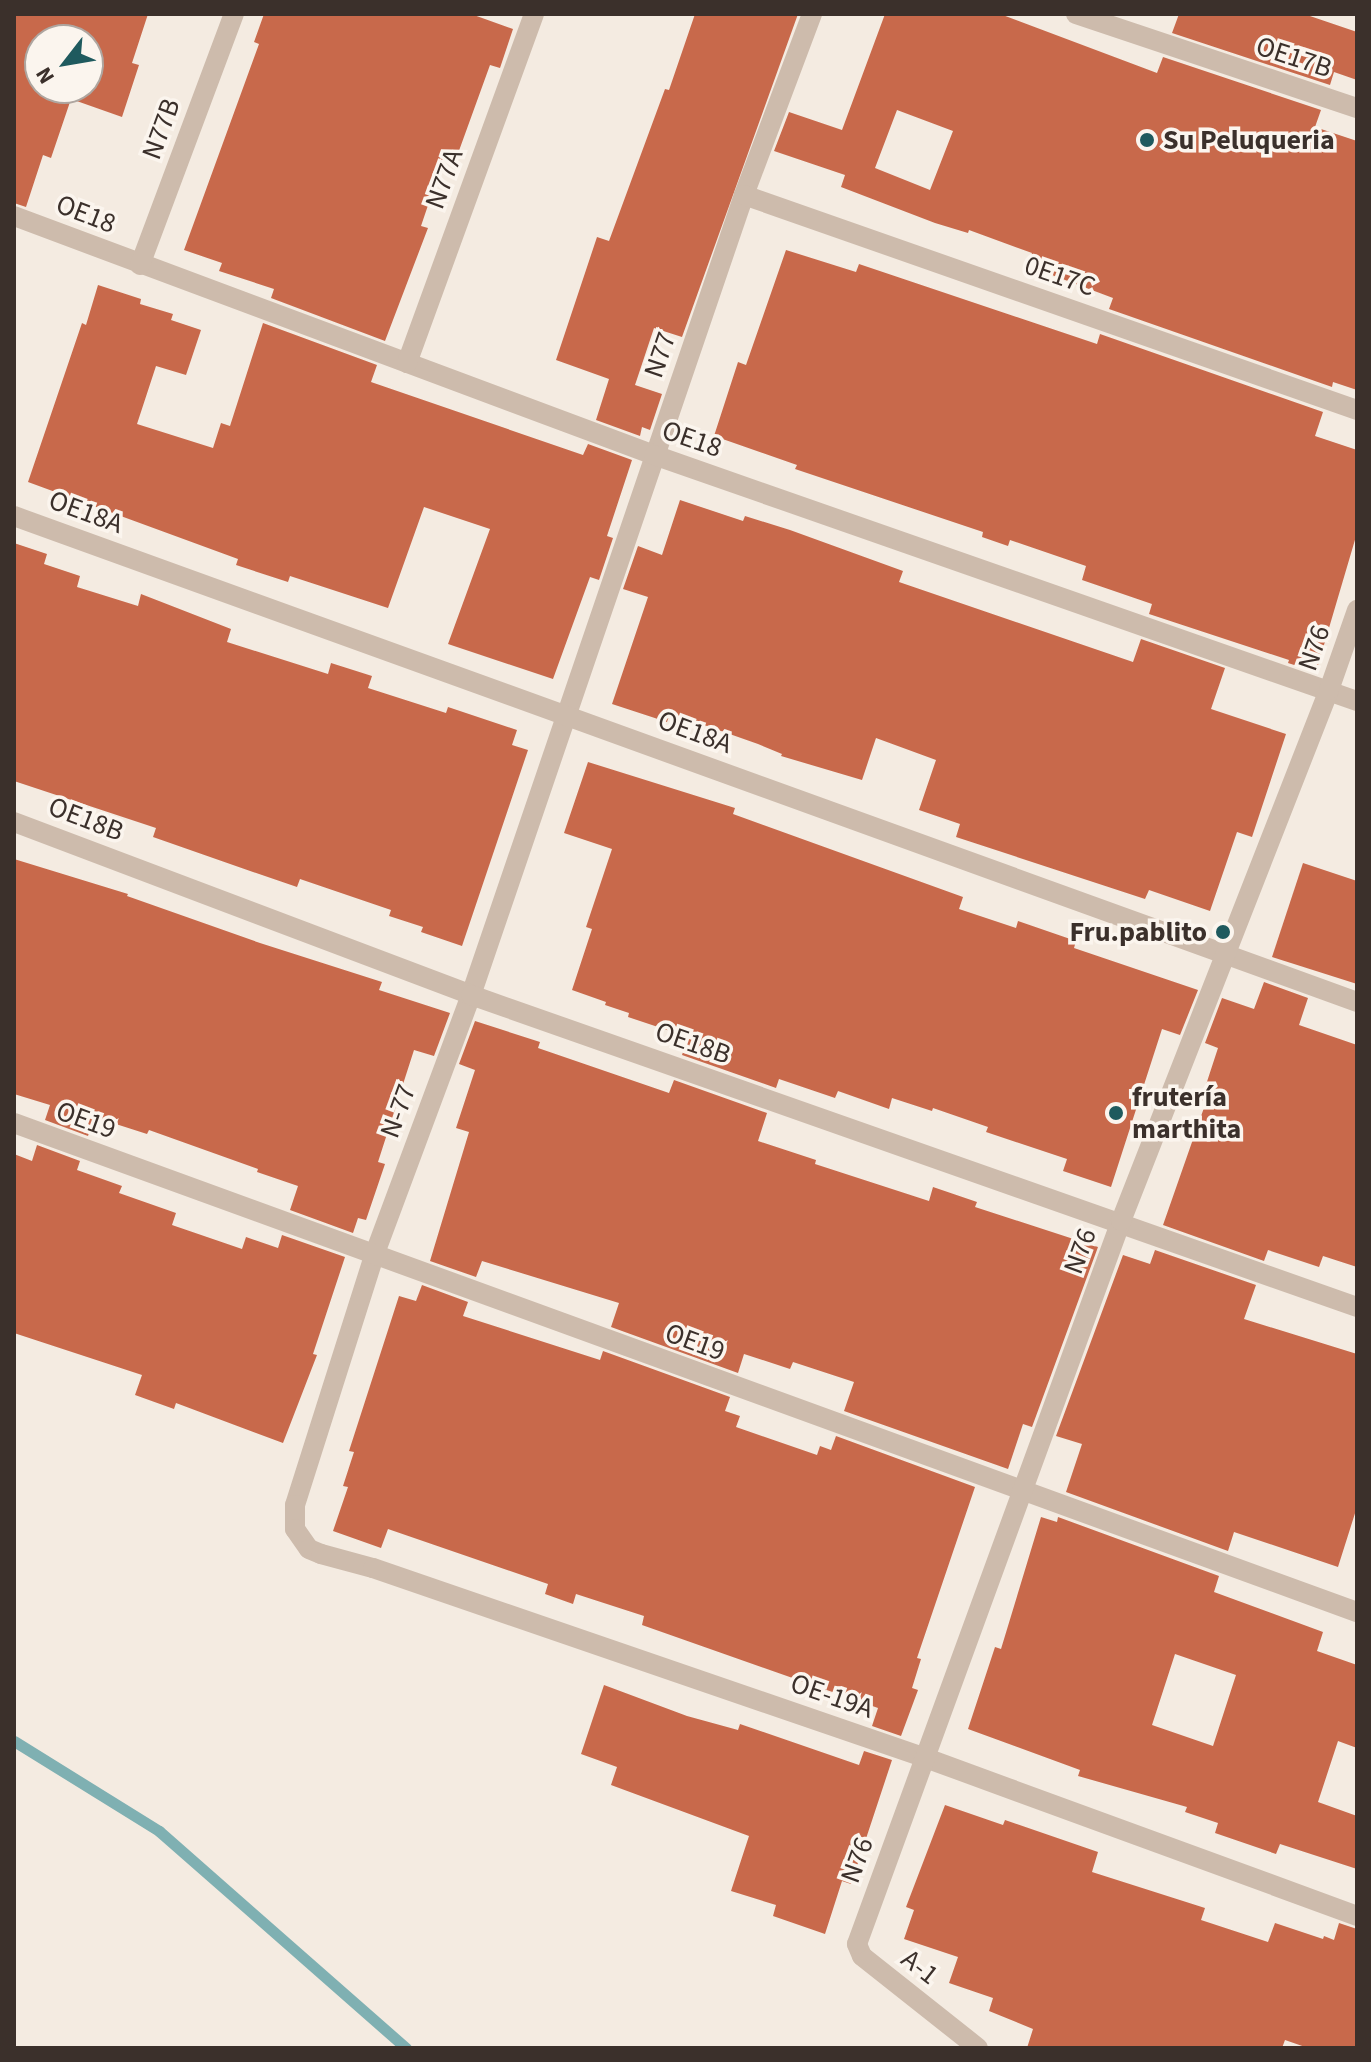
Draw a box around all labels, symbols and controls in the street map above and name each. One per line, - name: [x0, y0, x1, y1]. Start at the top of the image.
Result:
- north arrow: [24, 24, 104, 104]
- street label: OE17B: [1252, 29, 1336, 85]
- text: N: [28, 61, 63, 90]
- street label: N77B: [135, 94, 187, 164]
- place label: Su Peluqueria: [1163, 123, 1335, 157]
- marker: Su Peluqueria: [1138, 131, 1156, 149]
- street label: N77A: [418, 145, 470, 213]
- street label: OE18: [51, 187, 121, 241]
- street label: 0E17C: [1020, 248, 1100, 304]
- street label: N77: [637, 328, 683, 382]
- street label: OE18: [658, 413, 726, 465]
- street label: OE18A: [44, 483, 128, 541]
- street label: N76: [1291, 621, 1337, 675]
- street label: OE18A: [653, 703, 737, 761]
- street label: OE18B: [44, 789, 128, 849]
- place label: Fru.pablito: [1069, 915, 1207, 949]
- marker: Fru.pablito: [1214, 923, 1232, 941]
- street label: OE18B: [651, 1014, 735, 1072]
- street label: N-77: [373, 1080, 423, 1142]
- place label: frutería marthita: [1132, 1080, 1241, 1146]
- street label: OE19: [52, 1094, 120, 1146]
- marker: frutería marthita: [1107, 1104, 1125, 1122]
- street label: N76: [1056, 1224, 1104, 1278]
- street label: OE19: [661, 1316, 729, 1368]
- street label: OE-19A: [786, 1666, 878, 1726]
- street label: N76: [833, 1833, 881, 1887]
- street label: A-1: [895, 1942, 945, 1992]

